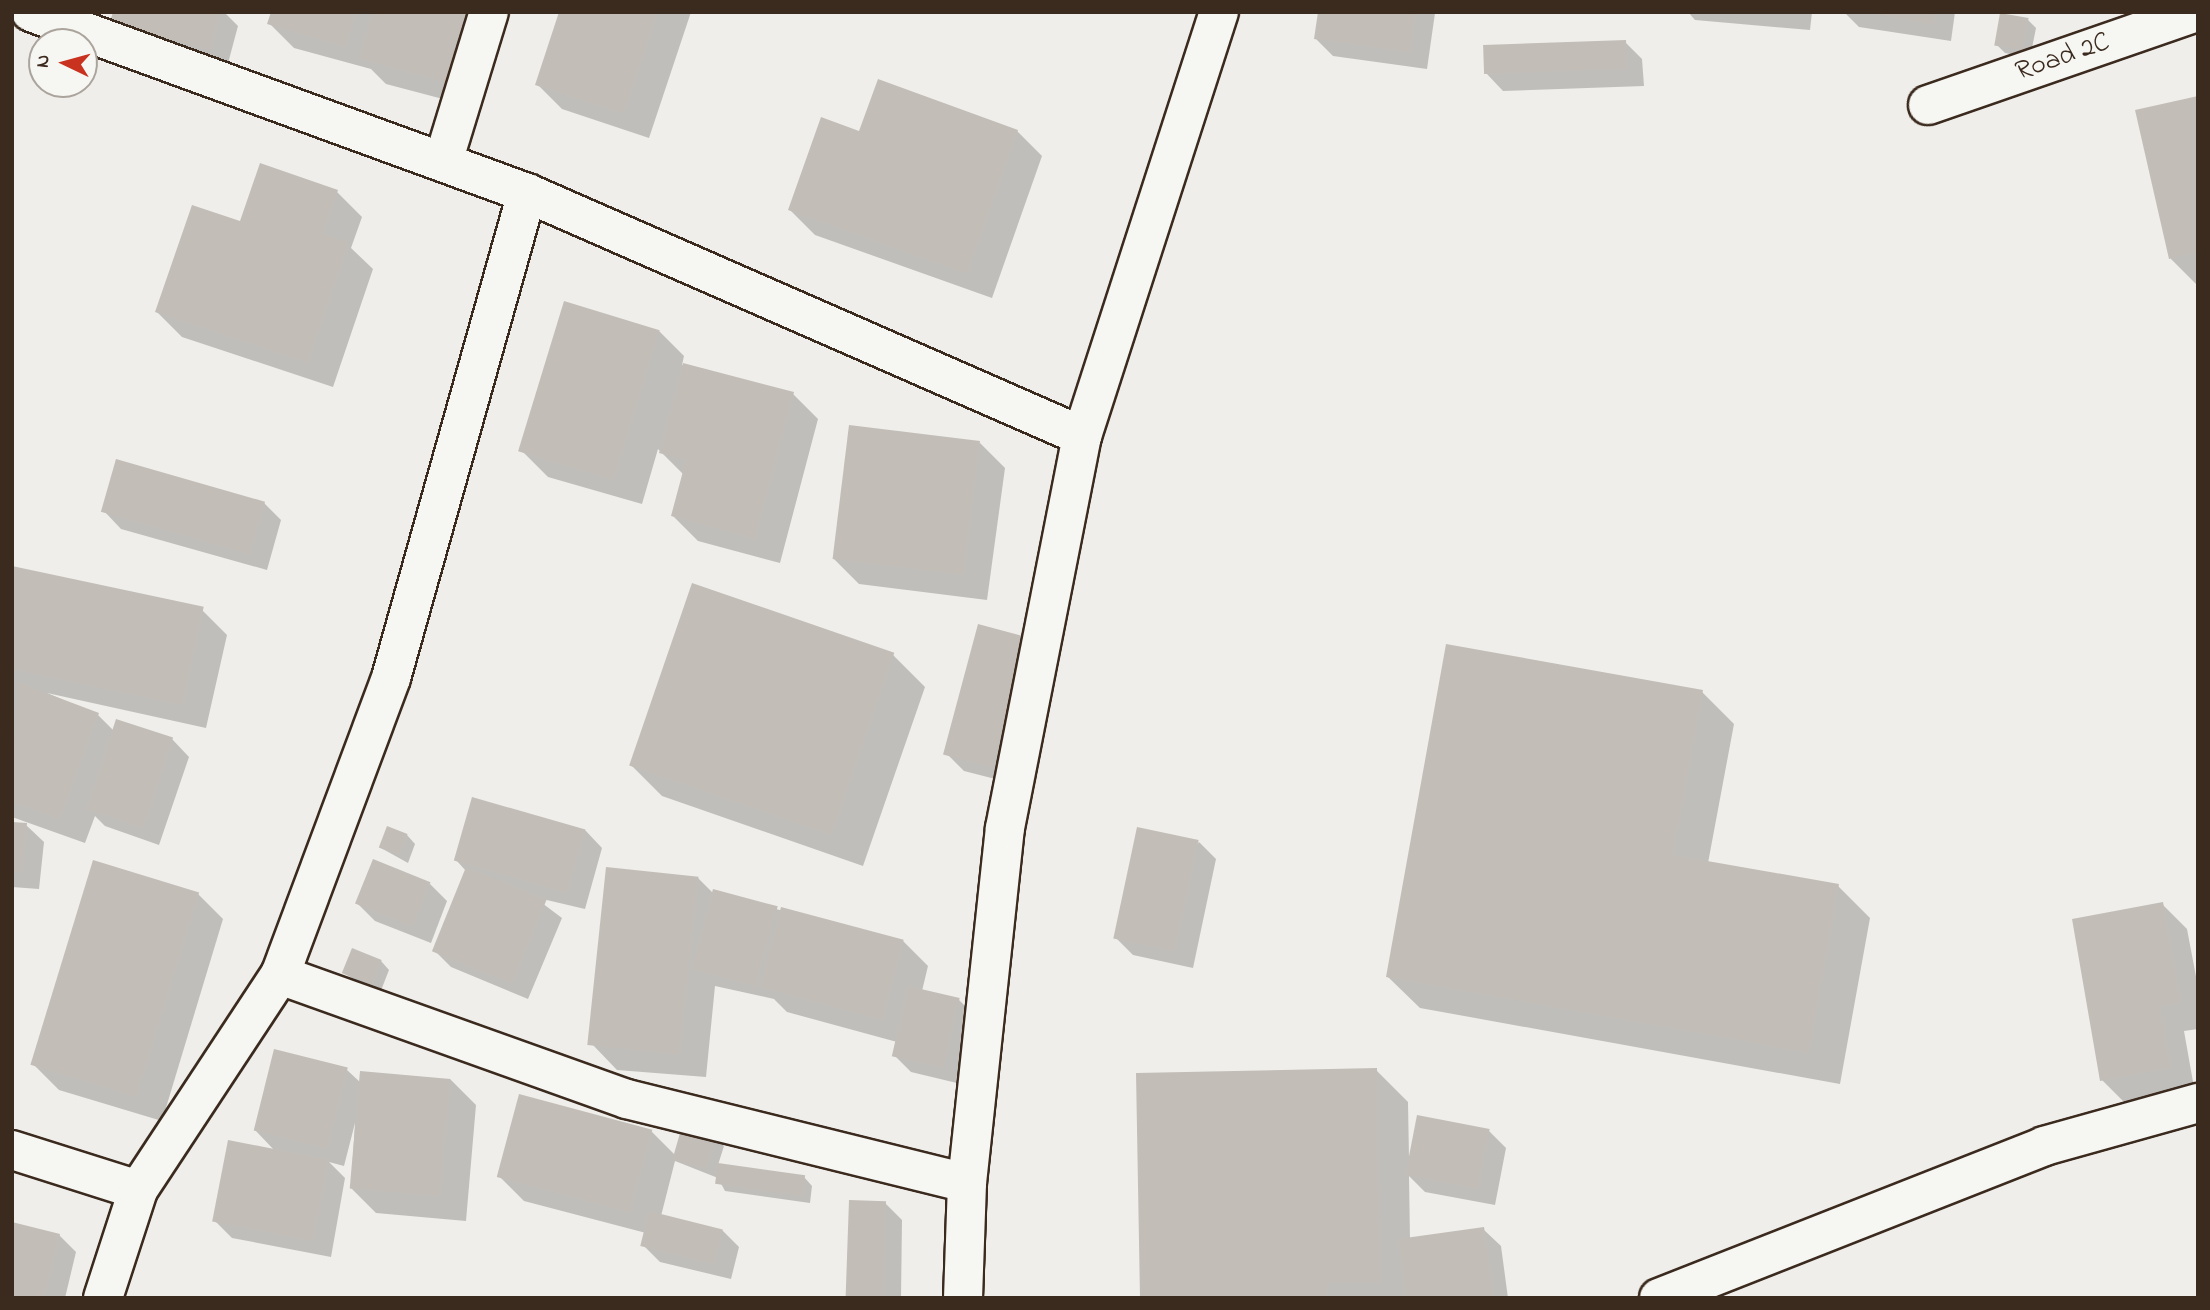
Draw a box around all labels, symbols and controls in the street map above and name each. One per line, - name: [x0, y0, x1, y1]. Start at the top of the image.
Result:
- street label: Road 2C: [2012, 26, 2114, 90]
- north arrow: [28, 28, 98, 98]
- text: N: [30, 54, 58, 69]

